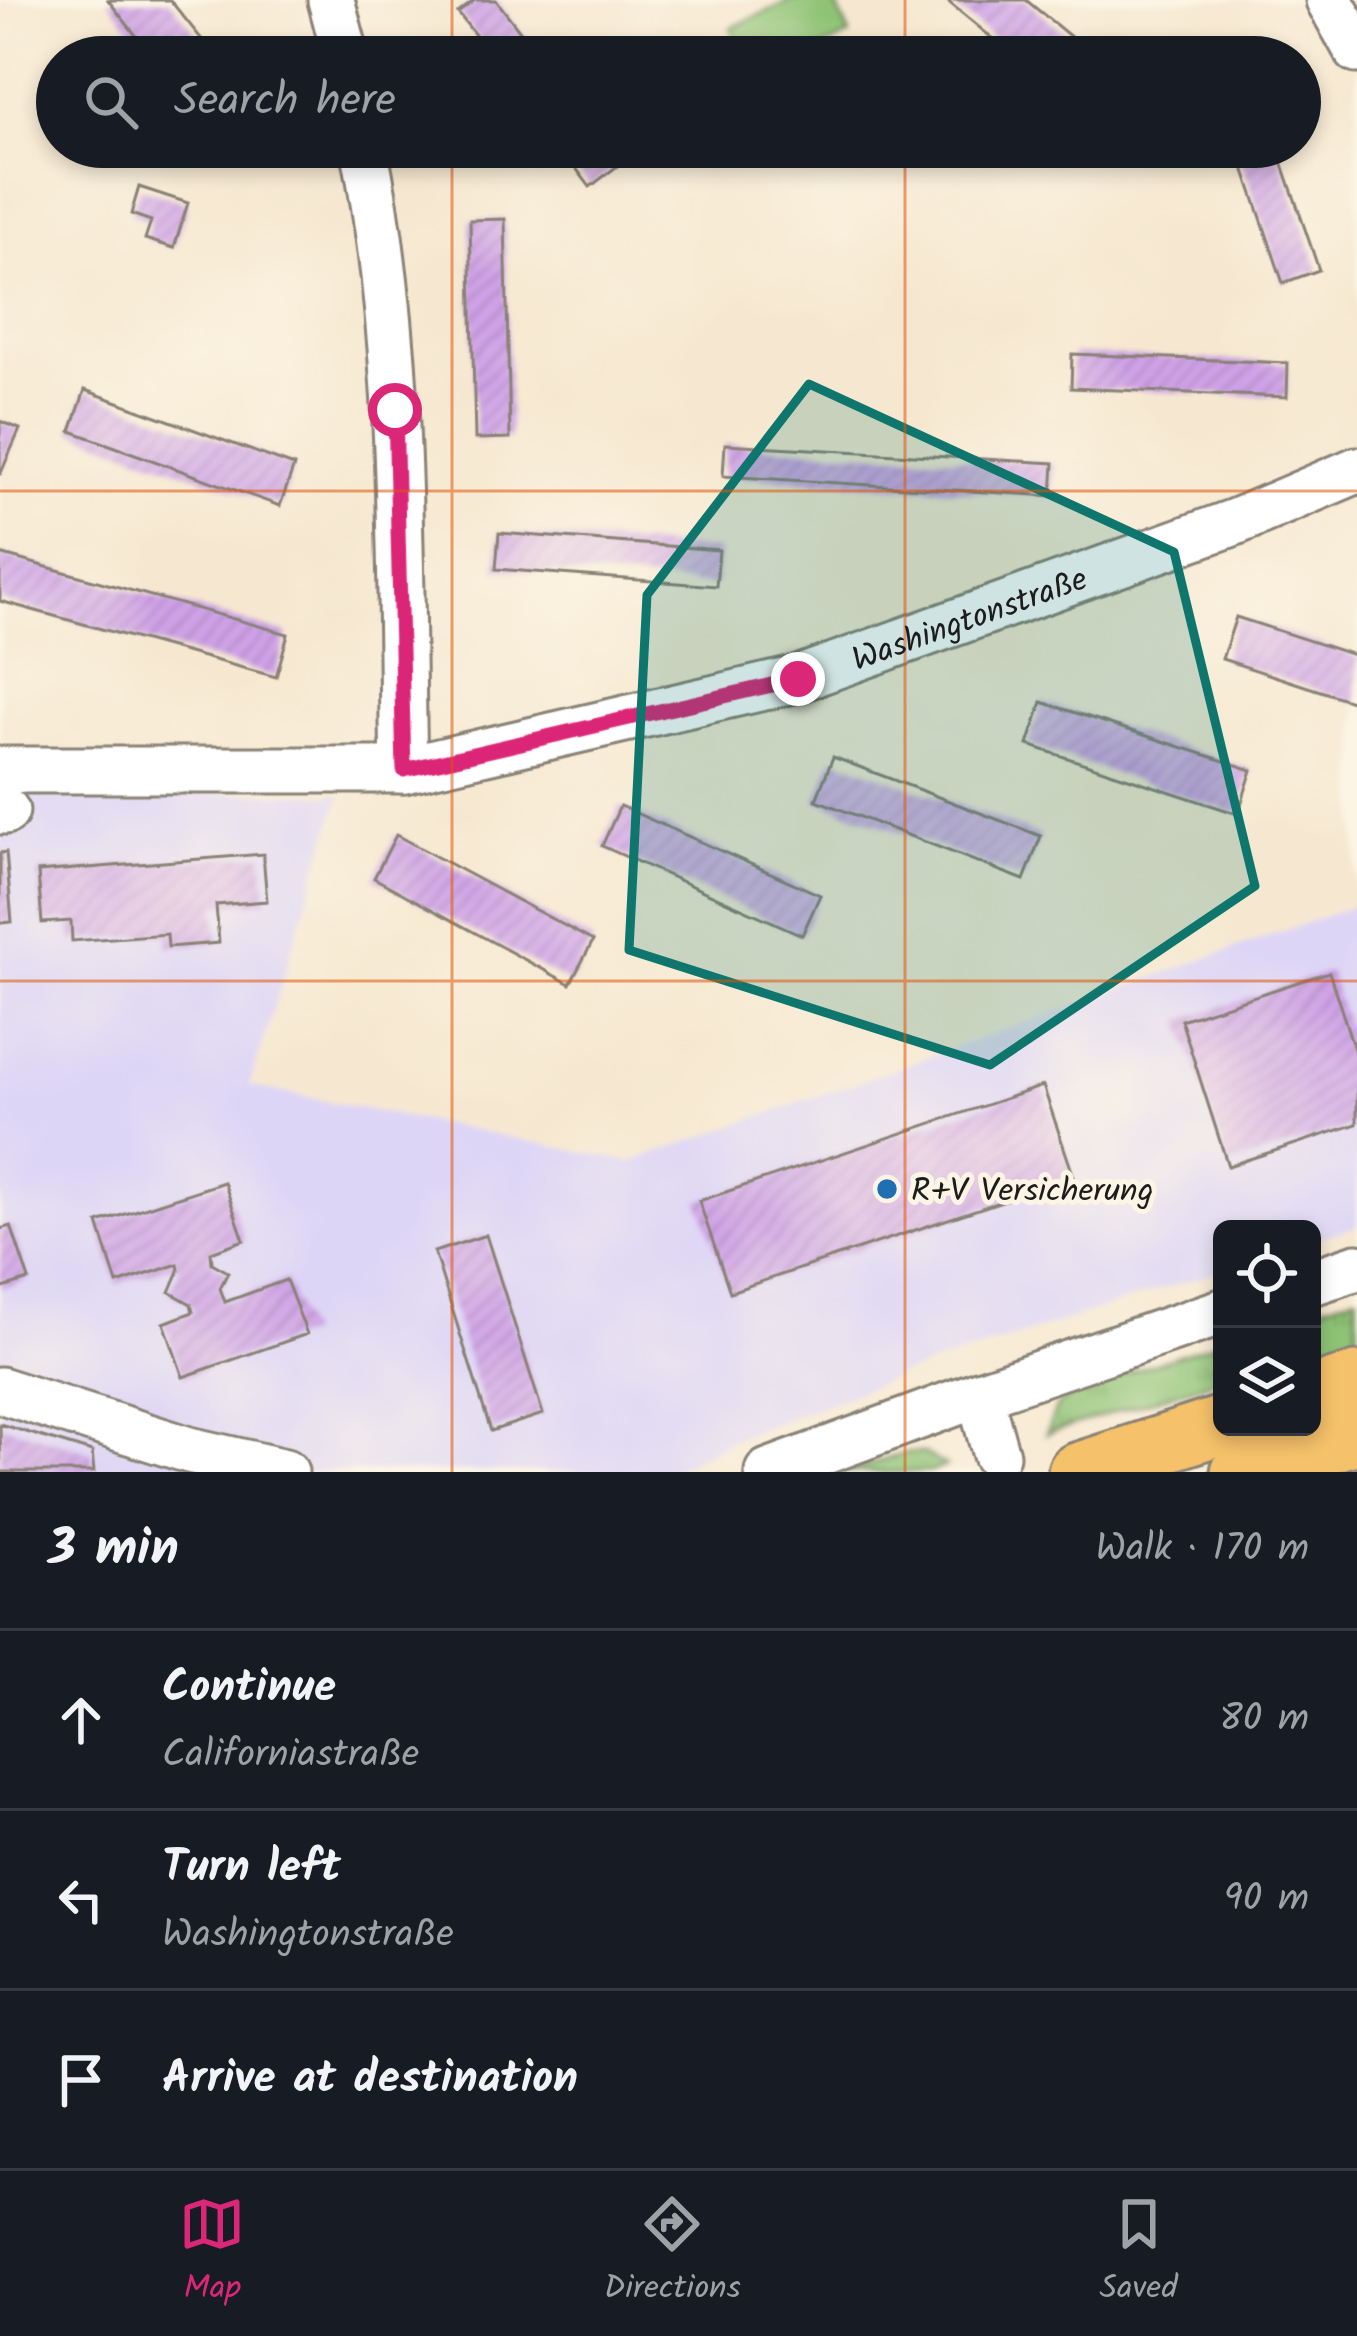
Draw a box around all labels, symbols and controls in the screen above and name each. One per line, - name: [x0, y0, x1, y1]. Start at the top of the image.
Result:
- search box: [36, 36, 1321, 168]
- text: Search here: [174, 66, 396, 138]
- icon: search: [78, 69, 144, 135]
- route start: [368, 383, 422, 437]
- street label: Washingtonstraße: [845, 554, 1095, 688]
- route end: [771, 652, 825, 706]
- place label: R+V Versicherung: [911, 1166, 1153, 1219]
- marker: R+V Versicherung: [874, 1176, 900, 1202]
- map controls: [1213, 1220, 1321, 1436]
- button: locate: [1213, 1220, 1321, 1328]
- button: layers: [1213, 1328, 1321, 1436]
- text: 3 min: [48, 1510, 179, 1591]
- text: Walk · 170 m: [1095, 1519, 1309, 1581]
- text: Continue: [162, 1653, 336, 1725]
- icon: ahead: [48, 1687, 114, 1753]
- text: 80 m: [1219, 1689, 1309, 1751]
- text: Californiastraße: [162, 1725, 419, 1787]
- text: Turn left: [162, 1833, 341, 1905]
- icon: left: [48, 1867, 114, 1933]
- text: 90 m: [1224, 1869, 1309, 1931]
- text: Washingtonstraße: [162, 1905, 454, 1967]
- text: Arrive at destination: [162, 2044, 578, 2116]
- icon: arrive: [48, 2047, 114, 2113]
- tab: Map: [179, 2191, 245, 2316]
- tab: Directions: [604, 2191, 741, 2316]
- tab: Saved: [1099, 2191, 1178, 2316]

